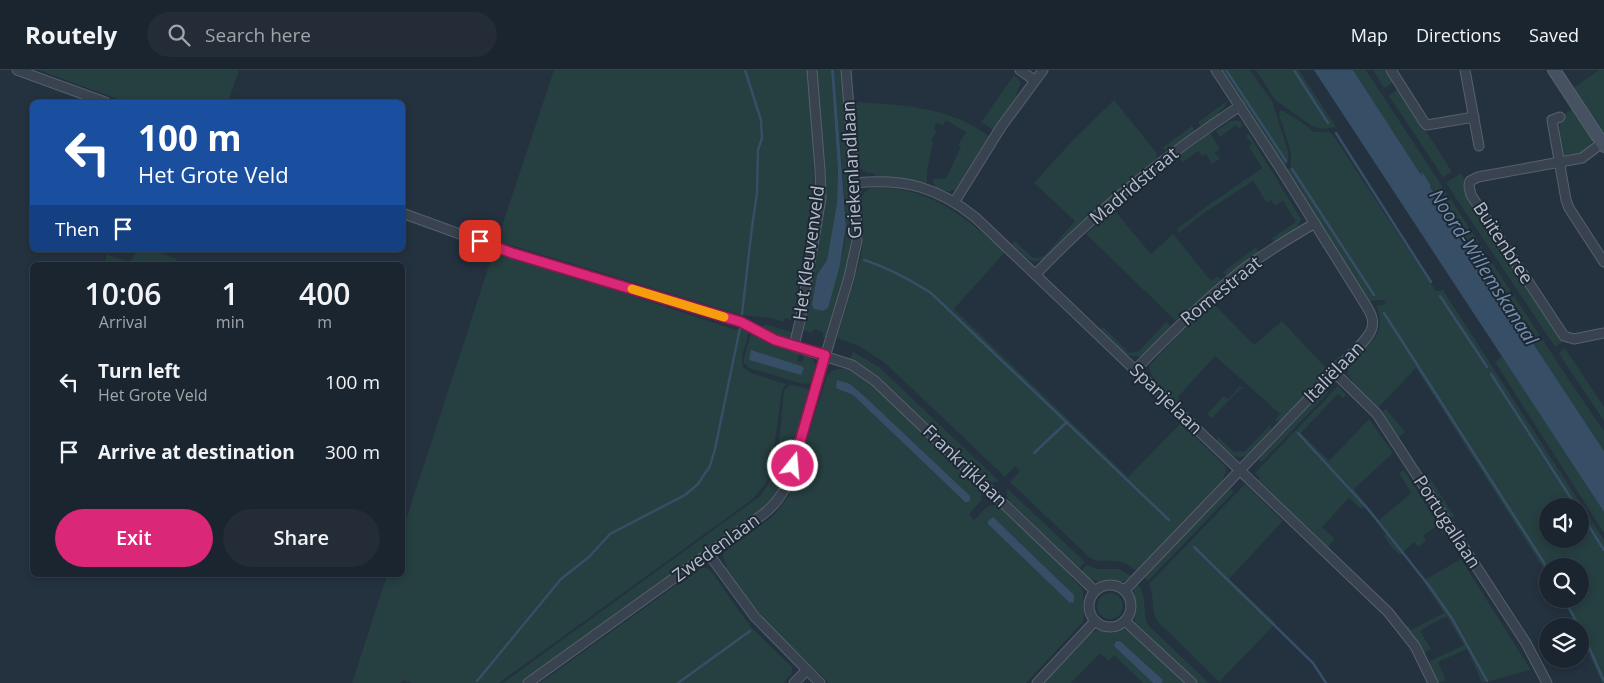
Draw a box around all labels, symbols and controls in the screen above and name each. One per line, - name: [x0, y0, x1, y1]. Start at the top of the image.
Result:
- search box: [147, 12, 497, 57]
- text: Routely: [25, 18, 117, 51]
- icon: search: [165, 21, 193, 49]
- text: Search here: [205, 22, 311, 48]
- text: Map: [1351, 23, 1388, 47]
- text: Directions: [1416, 23, 1501, 47]
- text: Saved: [1529, 23, 1579, 47]
- street label: Griekenlandlaan: [835, 101, 867, 240]
- text: 100 m: [138, 114, 242, 161]
- icon: left: [55, 120, 120, 185]
- street label: Madridstraat: [1084, 141, 1183, 229]
- text: Het Grote Veld: [138, 159, 289, 189]
- street label: Het Kleuvenveld: [787, 184, 829, 322]
- water label: Noord-Willemskanaal: [1424, 184, 1545, 351]
- street label: Buitenbree: [1468, 197, 1539, 288]
- icon: arrive: [109, 215, 137, 243]
- text: Then: [55, 216, 99, 242]
- pin: [459, 220, 501, 262]
- icon: arrive: [466, 227, 494, 255]
- street label: Romestraat: [1175, 250, 1266, 330]
- text: 10:06: [85, 273, 161, 314]
- text: 1: [222, 273, 239, 314]
- text: 400: [299, 273, 350, 314]
- text: Arrival: [99, 311, 147, 333]
- text: min: [216, 311, 245, 333]
- text: m: [317, 311, 332, 333]
- street label: Italiëlaan: [1298, 336, 1368, 407]
- text: Turn left: [98, 358, 180, 384]
- street label: Spanjelaan: [1125, 358, 1208, 439]
- icon: left: [55, 368, 83, 396]
- text: 100 m: [325, 369, 380, 395]
- text: Het Grote Veld: [98, 384, 208, 406]
- street label: Frankrijklaan: [918, 419, 1013, 512]
- icon: arrive: [55, 438, 83, 466]
- text: Arrive at destination: [98, 439, 295, 465]
- text: 300 m: [325, 439, 380, 465]
- position arrow: [766, 439, 818, 491]
- street label: Portugallaan: [1409, 470, 1487, 573]
- map controls: [1539, 498, 1589, 668]
- button: sound: [1539, 498, 1589, 548]
- street label: Zwedenlaan: [667, 507, 764, 587]
- button: Exit: [55, 509, 213, 567]
- button: Share: [223, 509, 380, 567]
- button: search: [1539, 558, 1589, 608]
- button: layers: [1539, 618, 1589, 668]

